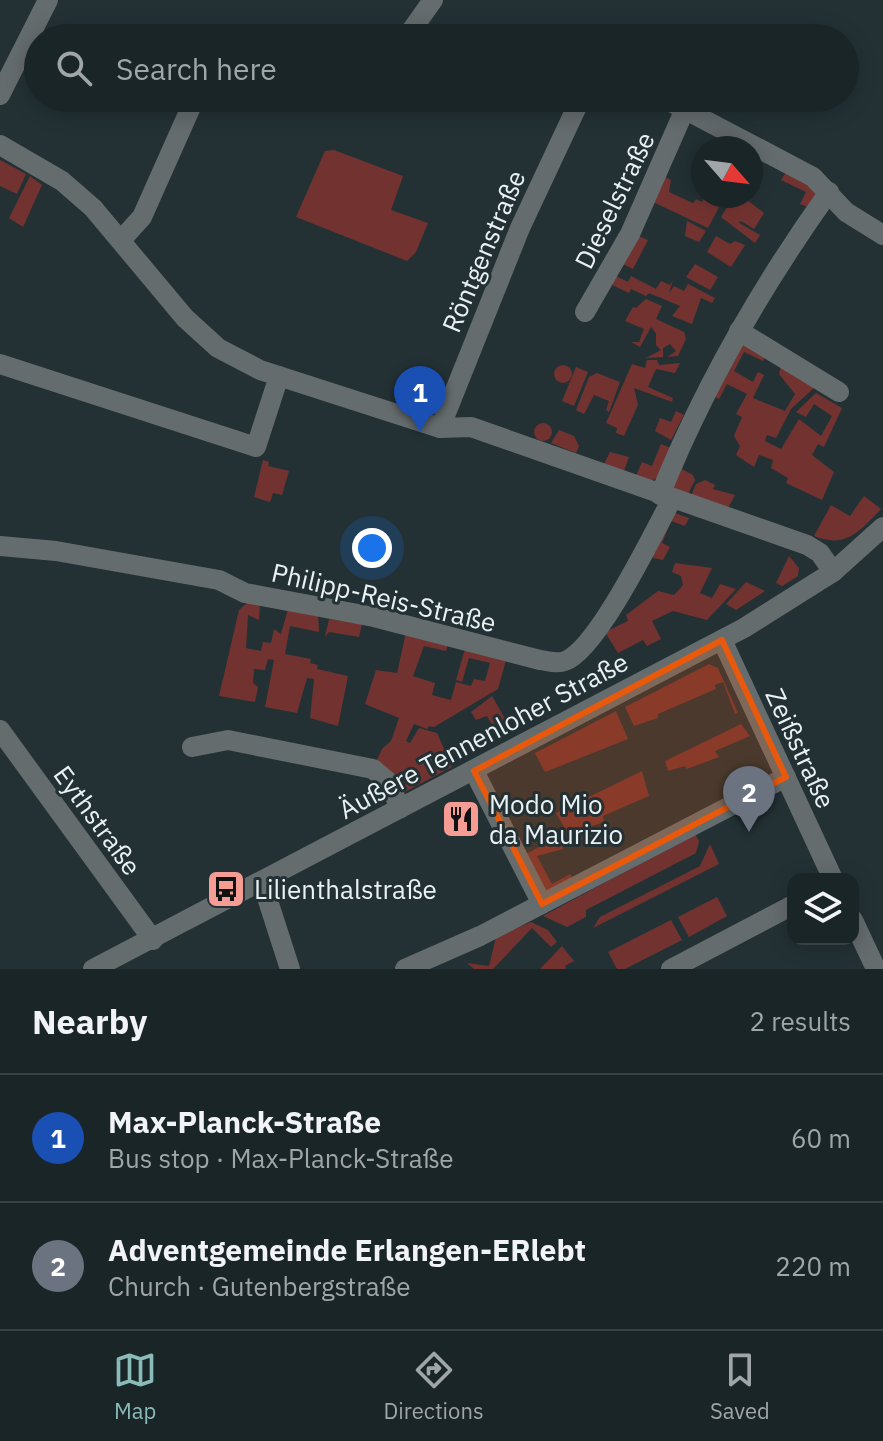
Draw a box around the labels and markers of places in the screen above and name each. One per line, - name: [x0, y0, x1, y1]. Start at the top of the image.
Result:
- pin: 1: [394, 366, 446, 432]
- pin: 2: [723, 766, 775, 832]
- place label: Modo Mio da Maurizio: [489, 787, 623, 851]
- restaurant icon: Modo Mio da Maurizio: [440, 798, 482, 840]
- bus stop icon: Lilienthalstraße: [205, 868, 247, 910]
- place label: Lilienthalstraße: [254, 872, 437, 906]

